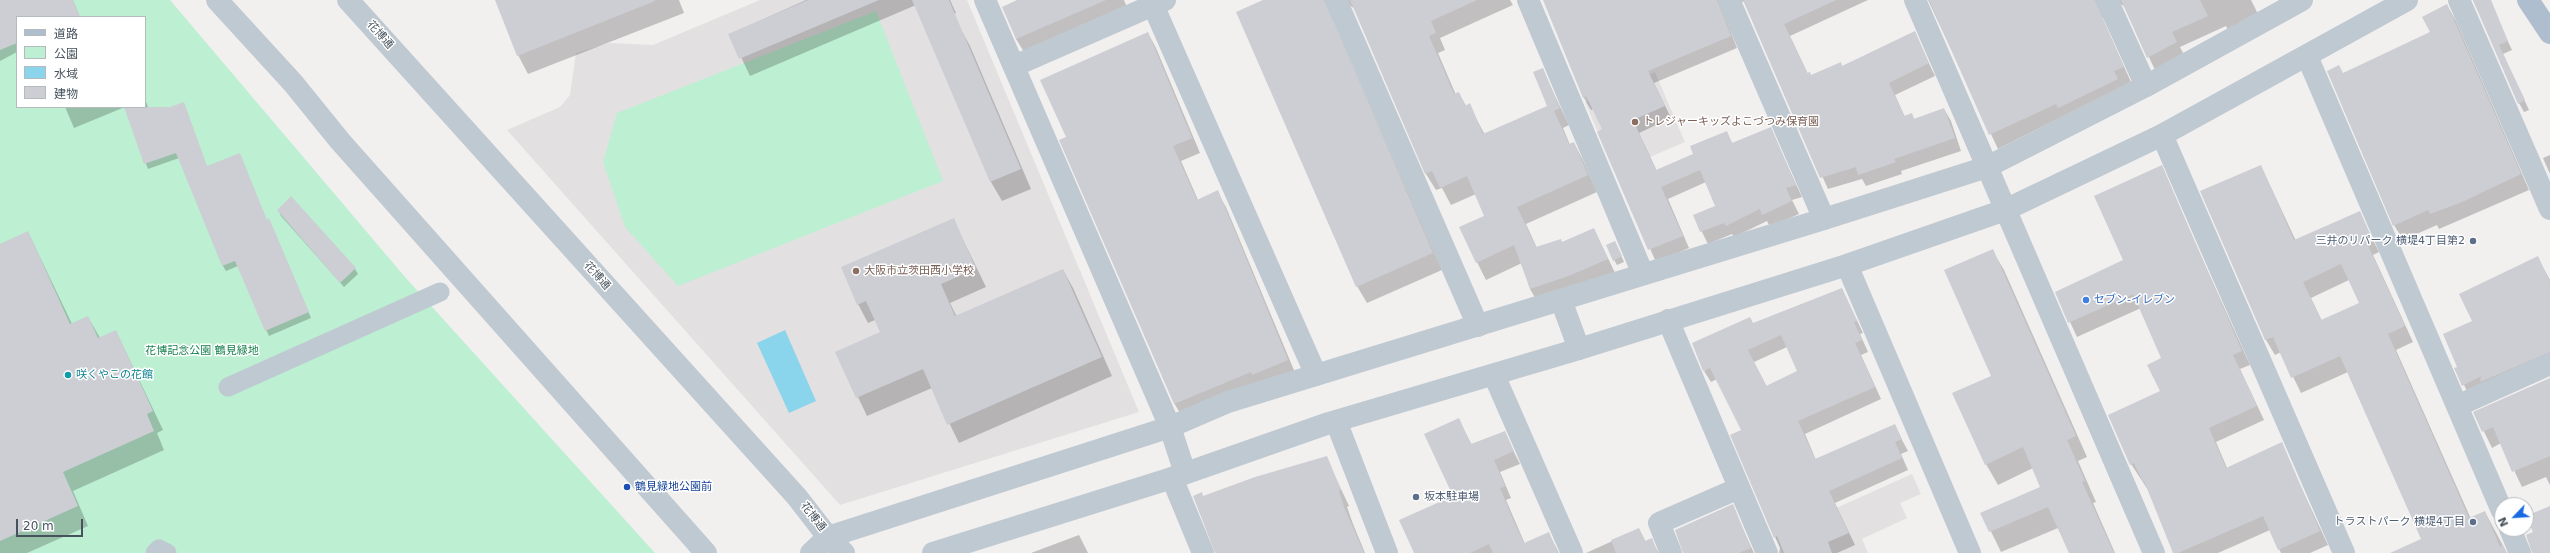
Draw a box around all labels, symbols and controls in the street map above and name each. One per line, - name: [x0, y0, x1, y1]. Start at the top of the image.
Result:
- legend: [16, 16, 146, 108]
- street label: 花博通: [364, 18, 396, 52]
- text: 道路: [54, 27, 78, 41]
- text: 公園: [54, 47, 78, 61]
- text: 水域: [54, 67, 78, 81]
- text: 建物: [54, 87, 78, 101]
- place label: トレジャーキッズよこづつみ保育園: [1643, 115, 1819, 129]
- marker: トレジャーキッズよこづつみ保育園: [1630, 117, 1640, 127]
- place label: 三井のリパーク 横堤4丁目第2: [2316, 234, 2465, 248]
- marker: 三井のリパーク 横堤4丁目第2: [2468, 236, 2478, 246]
- street label: 花博通: [581, 259, 613, 293]
- place label: 大阪市立茨田西小学校: [864, 264, 974, 278]
- marker: 大阪市立茨田西小学校: [851, 266, 861, 276]
- place label: セブン-イレブン: [2094, 293, 2175, 307]
- marker: セブン-イレブン: [2081, 295, 2091, 305]
- park label: 花博記念公園 鶴見緑地: [145, 344, 259, 358]
- place label: 咲くやこの花館: [76, 368, 153, 382]
- marker: 咲くやこの花館: [63, 370, 73, 380]
- place label: 鶴見緑地公園前: [635, 480, 712, 494]
- marker: 鶴見緑地公園前: [622, 482, 632, 492]
- place label: 坂本駐車場: [1424, 490, 1479, 504]
- marker: 坂本駐車場: [1411, 492, 1421, 502]
- north arrow: [2494, 497, 2534, 537]
- street label: 花博通: [798, 500, 828, 534]
- scale bar: [18, 511, 85, 537]
- place label: トラストパーク 横堤4丁目: [2334, 515, 2465, 529]
- text: N: [2496, 515, 2511, 529]
- marker: トラストパーク 横堤4丁目: [2468, 517, 2478, 527]
- text: 20 m: [23, 519, 54, 533]

